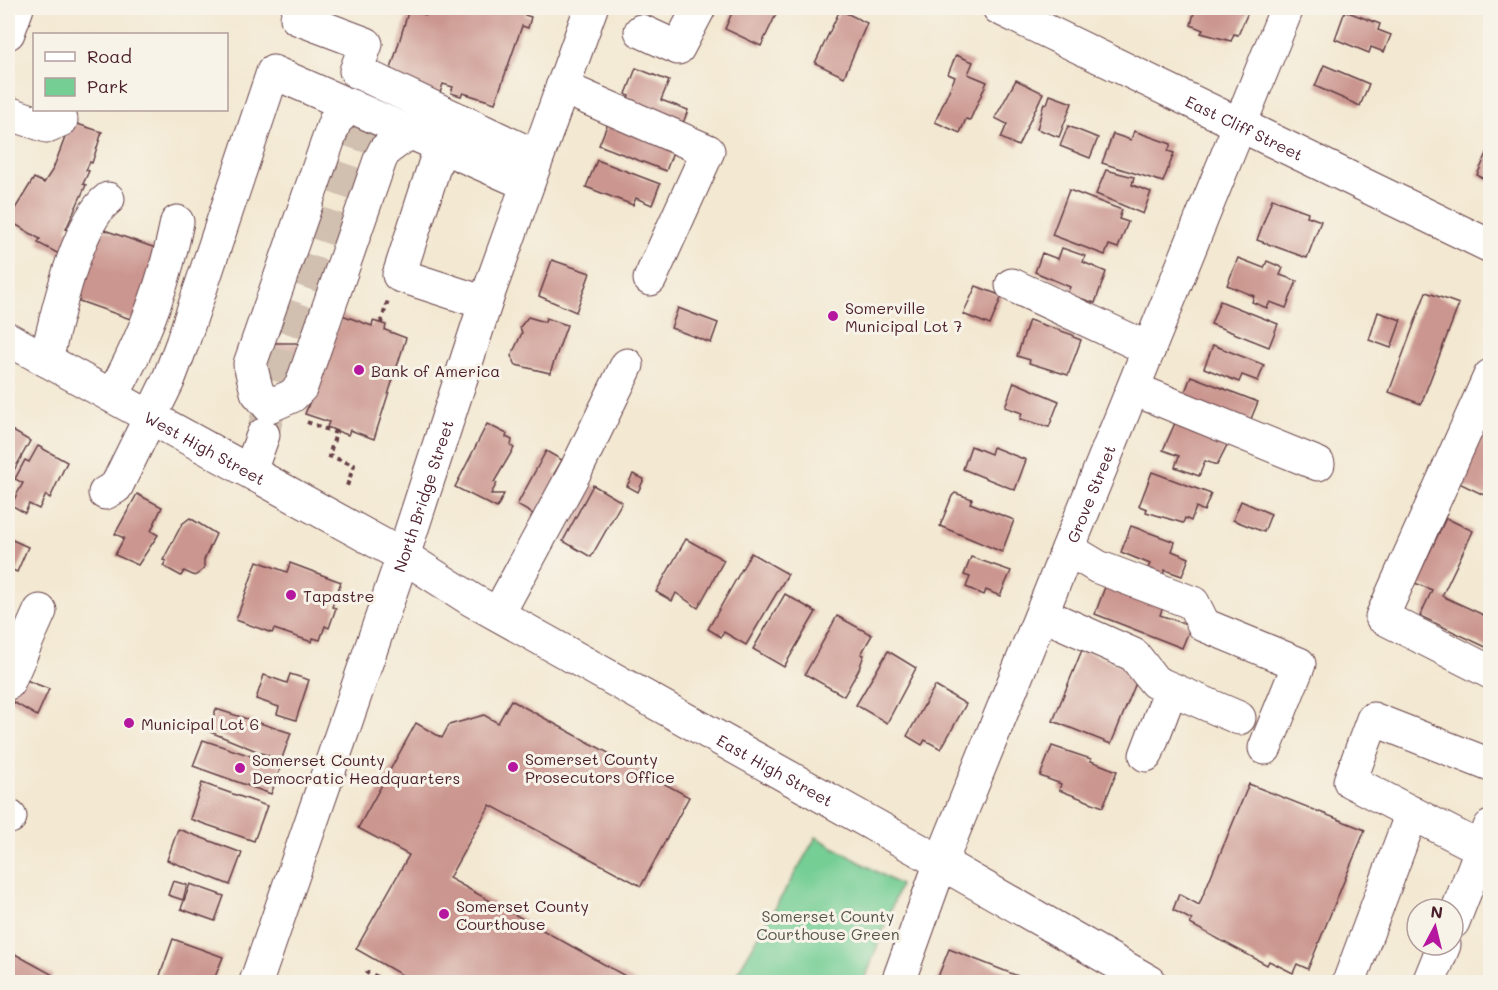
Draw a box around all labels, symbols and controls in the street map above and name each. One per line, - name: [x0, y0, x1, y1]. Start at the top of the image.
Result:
- legend: [33, 33, 228, 111]
- text: Road: [87, 44, 132, 68]
- text: Park: [87, 74, 128, 98]
- street label: East Cliff Street: [1182, 90, 1307, 164]
- place label: Somerville Municipal Lot 7: [845, 297, 963, 336]
- marker: Somerville Municipal Lot 7: [826, 309, 840, 323]
- place label: Bank of America: [371, 360, 500, 381]
- marker: Bank of America: [352, 363, 366, 377]
- street label: West High Street: [141, 406, 269, 489]
- street label: North Bridge Street: [388, 417, 457, 575]
- street label: Grove Street: [1061, 441, 1120, 546]
- place label: Tapastre: [303, 585, 374, 606]
- marker: Tapastre: [284, 588, 298, 602]
- place label: Municipal Lot 6: [141, 713, 259, 734]
- marker: Municipal Lot 6: [122, 716, 136, 730]
- street label: East High Street: [713, 729, 837, 811]
- place label: Somerset County Prosecutors Office: [525, 748, 675, 787]
- place label: Somerset County Democratic Headquarters: [252, 749, 460, 788]
- marker: Somerset County Prosecutors Office: [506, 760, 520, 774]
- marker: Somerset County Democratic Headquarters: [233, 761, 247, 775]
- place label: Somerset County Courthouse: [456, 895, 589, 934]
- north arrow: [1405, 897, 1465, 957]
- text: N: [1430, 900, 1444, 923]
- park label: Somerset County Courthouse Green: [756, 905, 900, 944]
- marker: Somerset County Courthouse: [437, 907, 451, 921]

